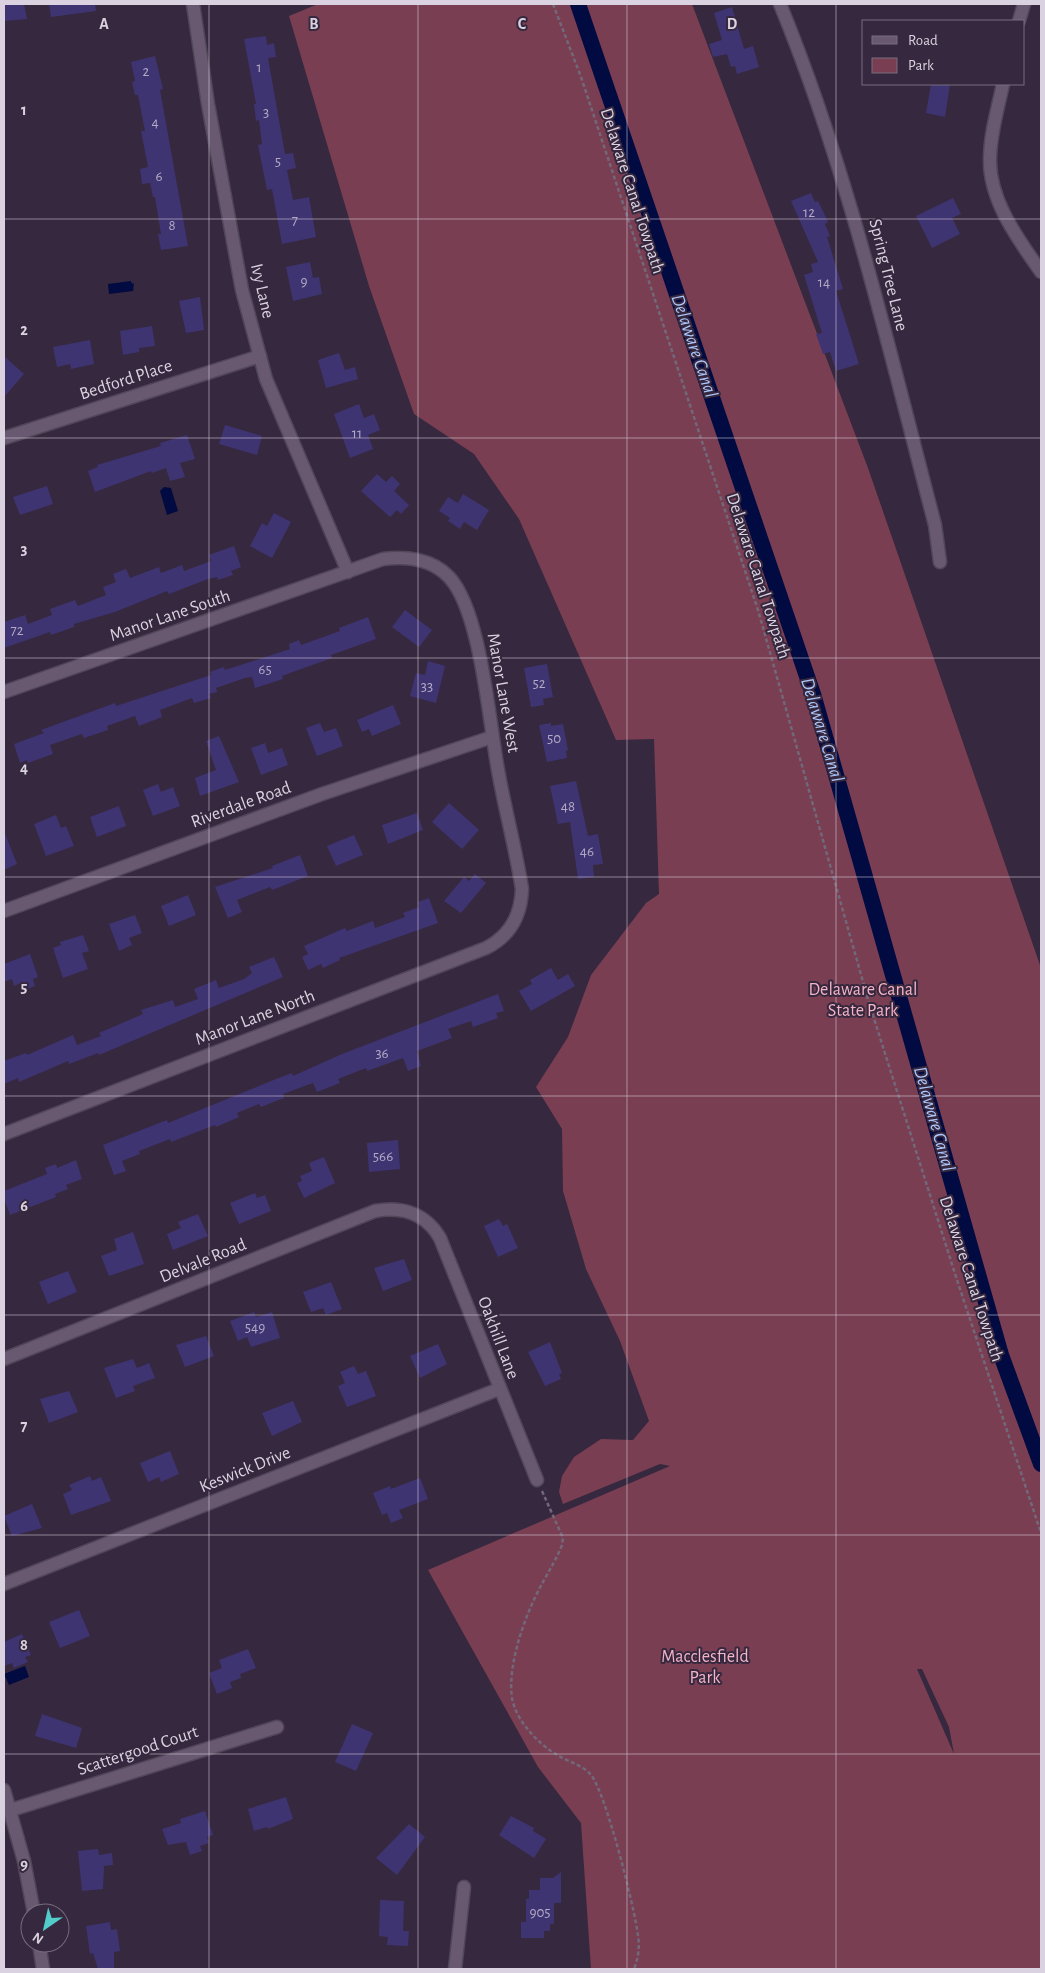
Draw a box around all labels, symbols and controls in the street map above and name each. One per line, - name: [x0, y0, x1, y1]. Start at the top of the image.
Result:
- text: A: [99, 16, 109, 32]
- text: B: [309, 16, 319, 32]
- text: C: [518, 16, 527, 32]
- text: D: [727, 16, 738, 32]
- legend: [862, 20, 1025, 85]
- text: Road: [908, 33, 938, 48]
- text: Park: [908, 58, 934, 73]
- house number: 1: [256, 60, 262, 75]
- house number: 2: [143, 64, 150, 79]
- text: 1: [21, 102, 27, 118]
- house number: 3: [263, 105, 269, 120]
- street label: Delaware Canal Towpath: [597, 106, 667, 276]
- house number: 4: [151, 115, 159, 130]
- house number: 5: [275, 154, 281, 169]
- house number: 6: [155, 169, 163, 184]
- house number: 12: [803, 205, 815, 220]
- house number: 7: [292, 213, 298, 228]
- street label: Spring Tree Lane: [865, 217, 911, 333]
- house number: 8: [168, 218, 176, 233]
- street label: Ivy Lane: [247, 262, 277, 320]
- house number: 9: [300, 274, 308, 289]
- house number: 14: [818, 275, 830, 290]
- water label: Delaware Canal: [667, 292, 721, 401]
- text: 2: [20, 322, 28, 338]
- street label: Bedford Place: [77, 357, 175, 403]
- house number: 11: [352, 426, 362, 441]
- street label: Delaware Canal Towpath: [723, 491, 793, 661]
- text: 3: [21, 541, 28, 557]
- street label: Manor Lane South: [107, 587, 233, 645]
- house number: 72: [10, 623, 24, 638]
- street label: Manor Lane West: [484, 632, 522, 754]
- house number: 65: [258, 662, 272, 677]
- water label: Delaware Canal: [797, 675, 847, 785]
- house number: 52: [532, 676, 546, 691]
- house number: 33: [421, 679, 433, 694]
- house number: 50: [547, 731, 561, 746]
- text: 4: [20, 760, 28, 776]
- street label: Riverdale Road: [189, 779, 293, 831]
- house number: 48: [561, 799, 575, 814]
- house number: 46: [580, 844, 594, 859]
- text: 5: [21, 979, 28, 995]
- park label: Delaware Canal State Park: [808, 981, 918, 1020]
- street label: Manor Lane North: [193, 987, 317, 1049]
- house number: 36: [375, 1046, 389, 1061]
- water label: Delaware Canal: [910, 1064, 958, 1174]
- house number: 566: [373, 1149, 393, 1164]
- street label: Delaware Canal Towpath: [936, 1194, 1006, 1364]
- text: 6: [20, 1198, 28, 1214]
- street label: Delvale Road: [157, 1236, 249, 1286]
- street label: Oakhill Lane: [474, 1294, 522, 1382]
- house number: 549: [245, 1320, 265, 1335]
- text: 7: [21, 1418, 28, 1434]
- street label: Keswick Drive: [197, 1444, 293, 1496]
- text: 8: [20, 1637, 28, 1653]
- park label: Macclesfield Park: [661, 1648, 749, 1687]
- street label: Scattergood Court: [75, 1723, 201, 1779]
- text: 9: [20, 1856, 28, 1872]
- north arrow: [20, 1903, 70, 1953]
- house number: 905: [529, 1905, 551, 1920]
- text: N: [30, 1929, 46, 1946]

